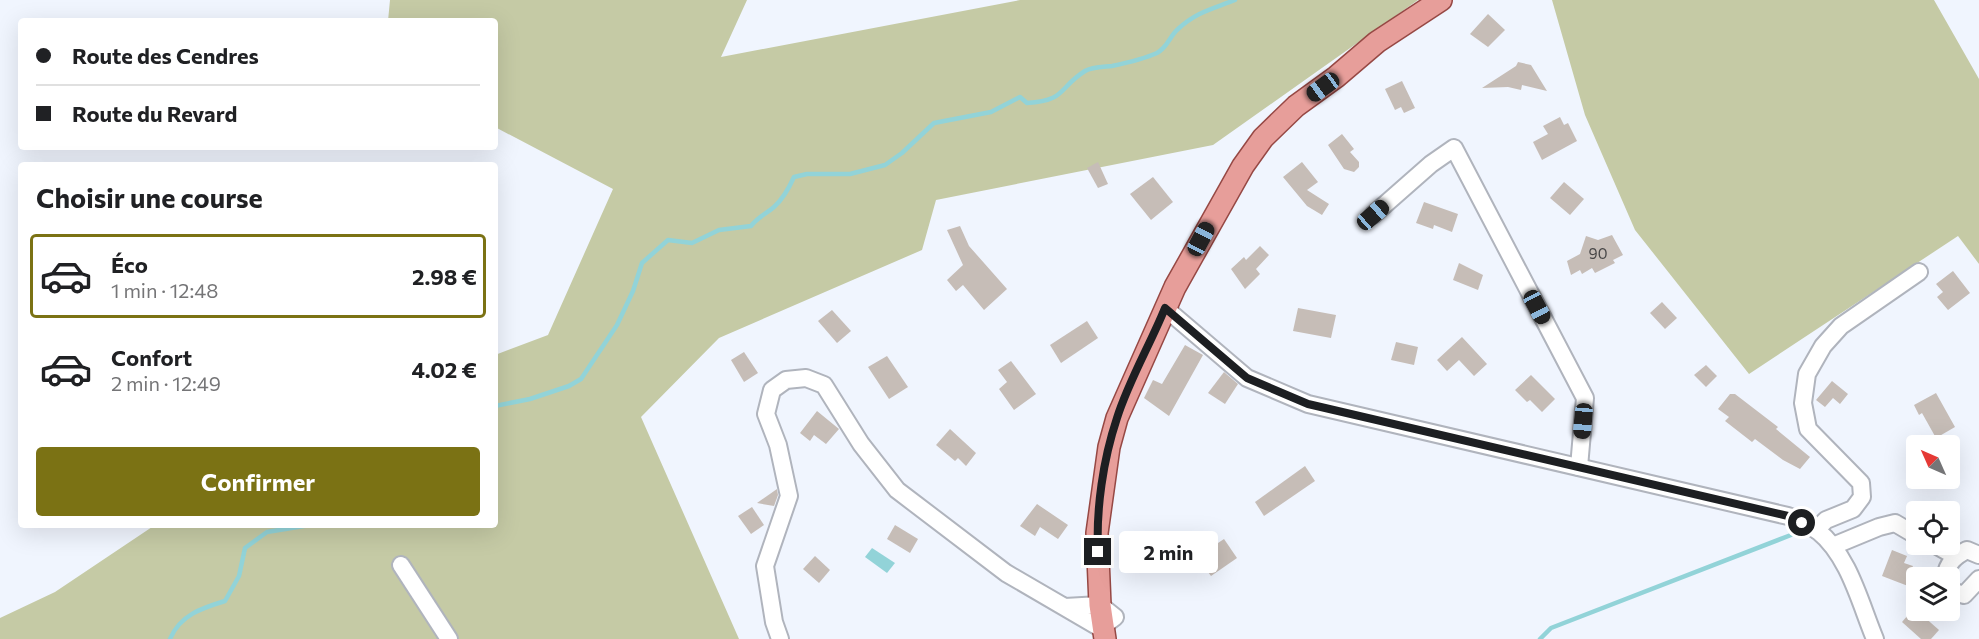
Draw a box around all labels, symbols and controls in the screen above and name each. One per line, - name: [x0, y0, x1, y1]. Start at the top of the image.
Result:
- text: Route des Cendres: [72, 42, 259, 69]
- car: [1303, 69, 1343, 105]
- text: Route du Revard: [72, 100, 237, 127]
- text: Choisir une course: [36, 181, 263, 214]
- car: [1354, 196, 1392, 234]
- car: [1185, 219, 1217, 259]
- house number: 90: [1589, 244, 1607, 262]
- icon: car: [39, 249, 93, 303]
- text: Éco: [111, 251, 148, 278]
- text: 2.98 €: [412, 263, 477, 290]
- text: 1 min · 12:48: [111, 278, 218, 302]
- car: [1521, 287, 1553, 327]
- icon: car: [39, 342, 93, 396]
- text: Confort: [111, 344, 192, 371]
- text: 4.02 €: [411, 356, 477, 383]
- text: 2 min · 12:49: [111, 371, 221, 395]
- car: [1572, 402, 1594, 440]
- north arrow: [1906, 435, 1960, 489]
- map controls: [1906, 435, 1960, 621]
- button: Confirmer: [36, 447, 480, 516]
- button: locate: [1906, 501, 1960, 555]
- route start: [1788, 509, 1815, 536]
- callout: 2 min: [1119, 531, 1218, 573]
- route end: [1084, 538, 1111, 565]
- text: 2 min: [1144, 540, 1193, 564]
- button: layers: [1906, 567, 1960, 621]

